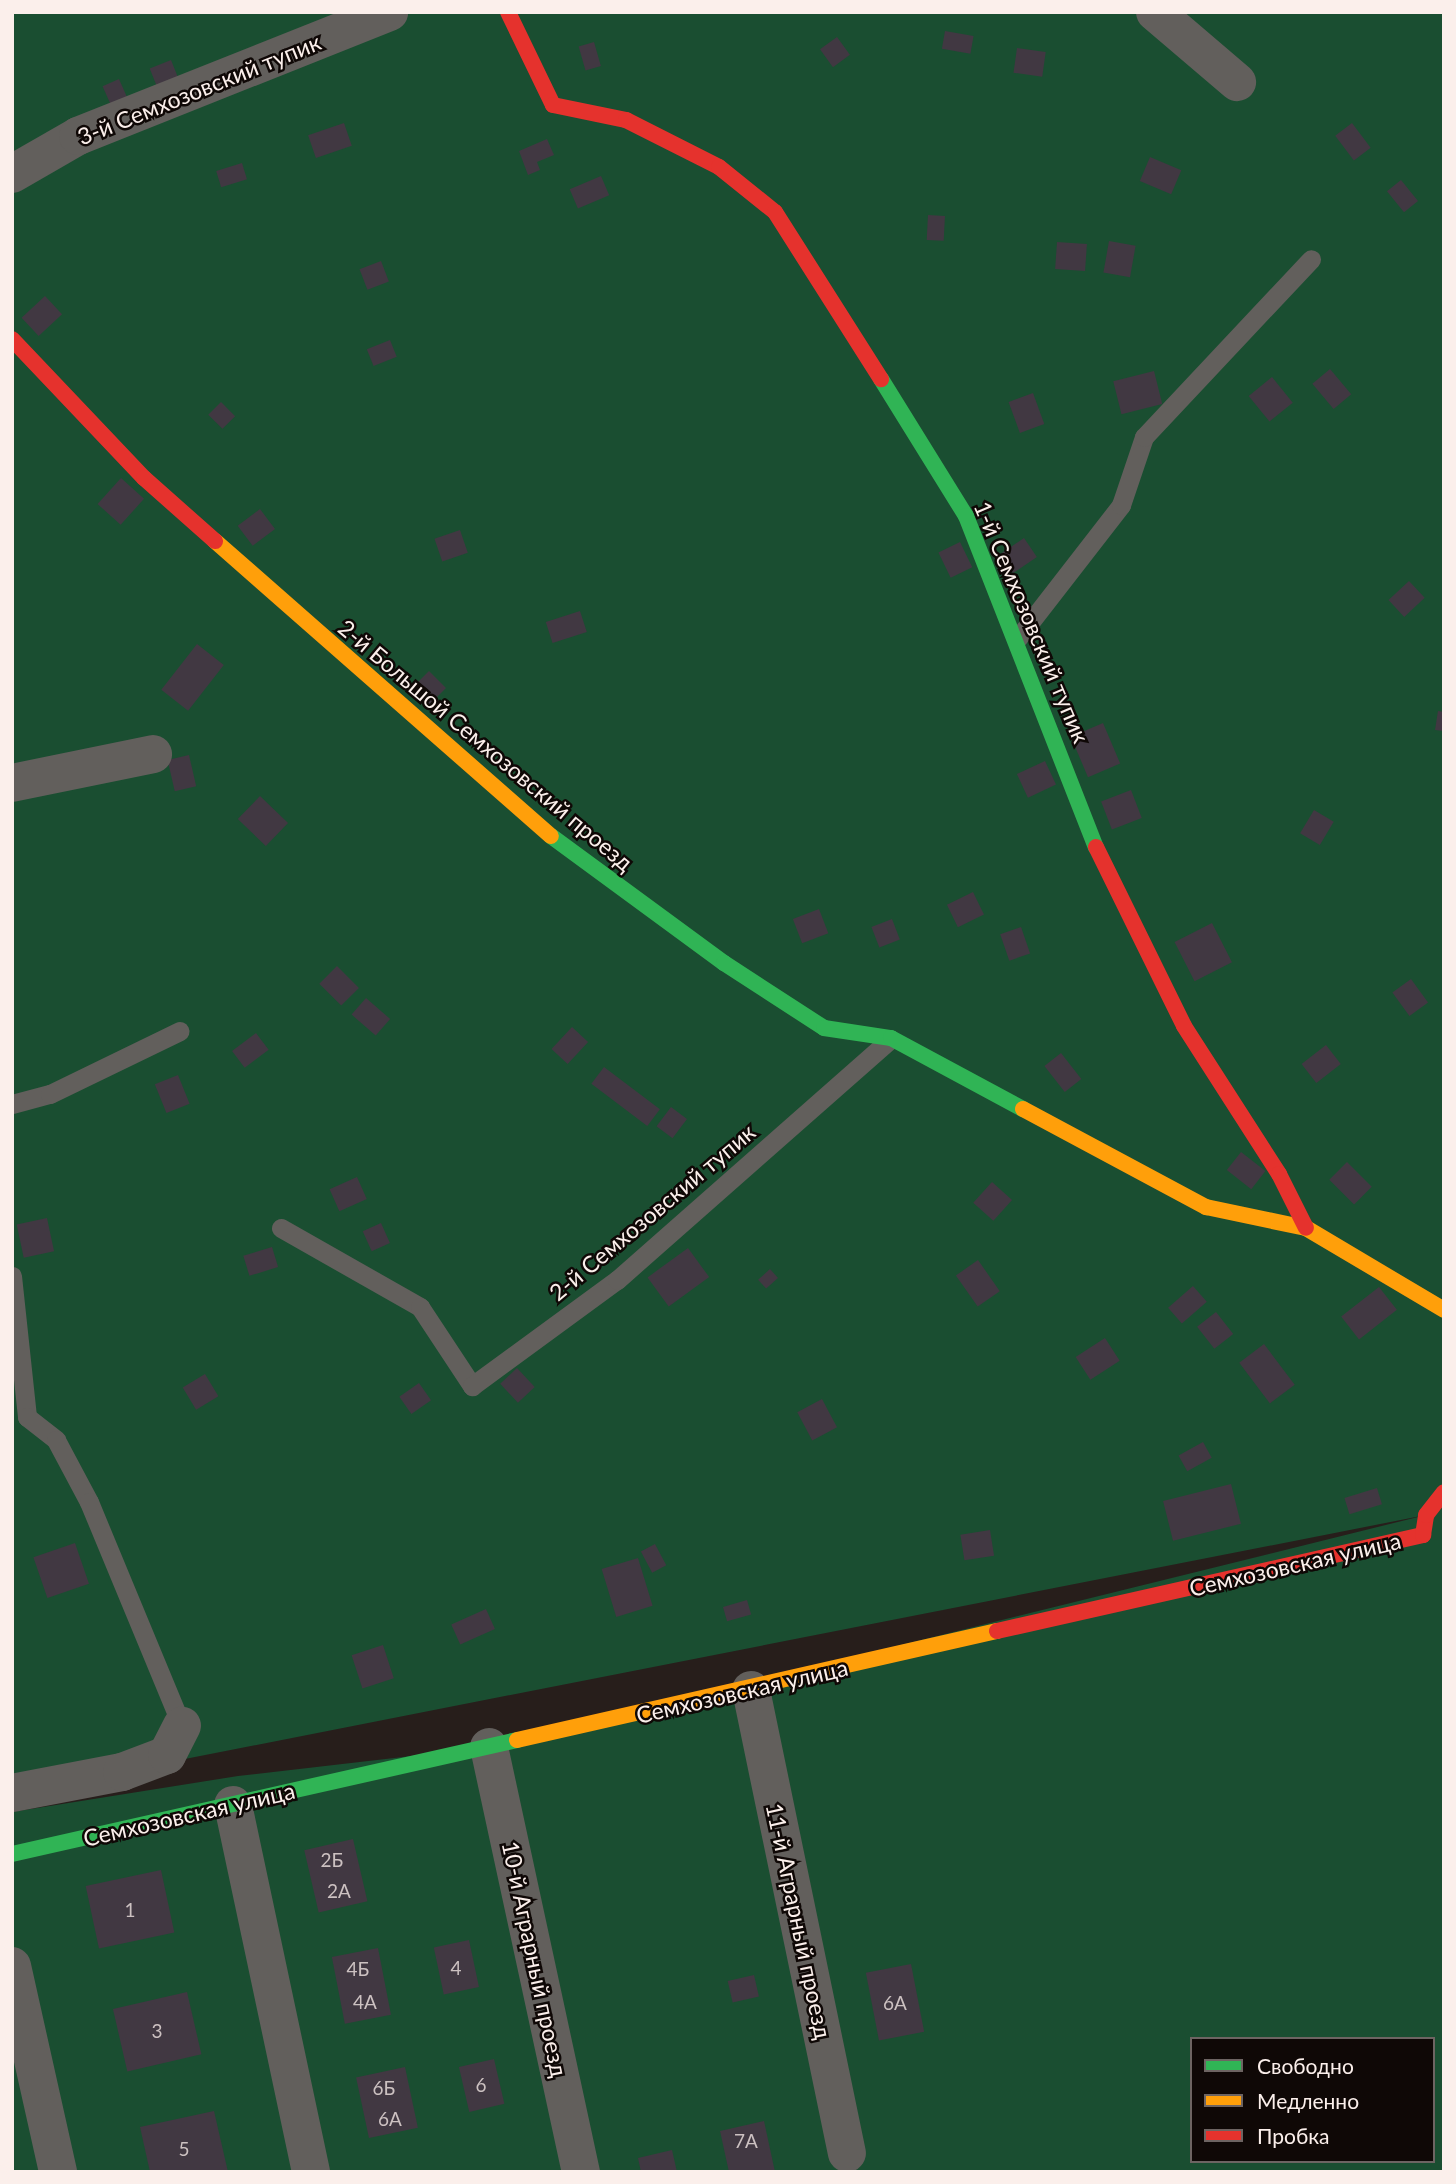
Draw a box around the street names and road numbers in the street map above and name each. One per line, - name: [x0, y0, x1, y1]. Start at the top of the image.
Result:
- street label: 3-й Семхозовский тупик: [73, 28, 325, 150]
- street label: 1-й Семхозовский тупик: [969, 497, 1095, 747]
- street label: 2-й Большой Семхозовский проезд: [333, 614, 639, 876]
- street label: 2-й Семхозовский тупик: [544, 1118, 760, 1306]
- street label: Семхозовская улица: [1186, 1526, 1404, 1602]
- street label: Семхозовская улица: [633, 1653, 851, 1729]
- street label: Семхозовская улица: [80, 1776, 298, 1852]
- street label: 11-й Аграрный проезд: [760, 1800, 838, 2042]
- street label: 10-й Аграрный проезд: [496, 1838, 574, 2080]

